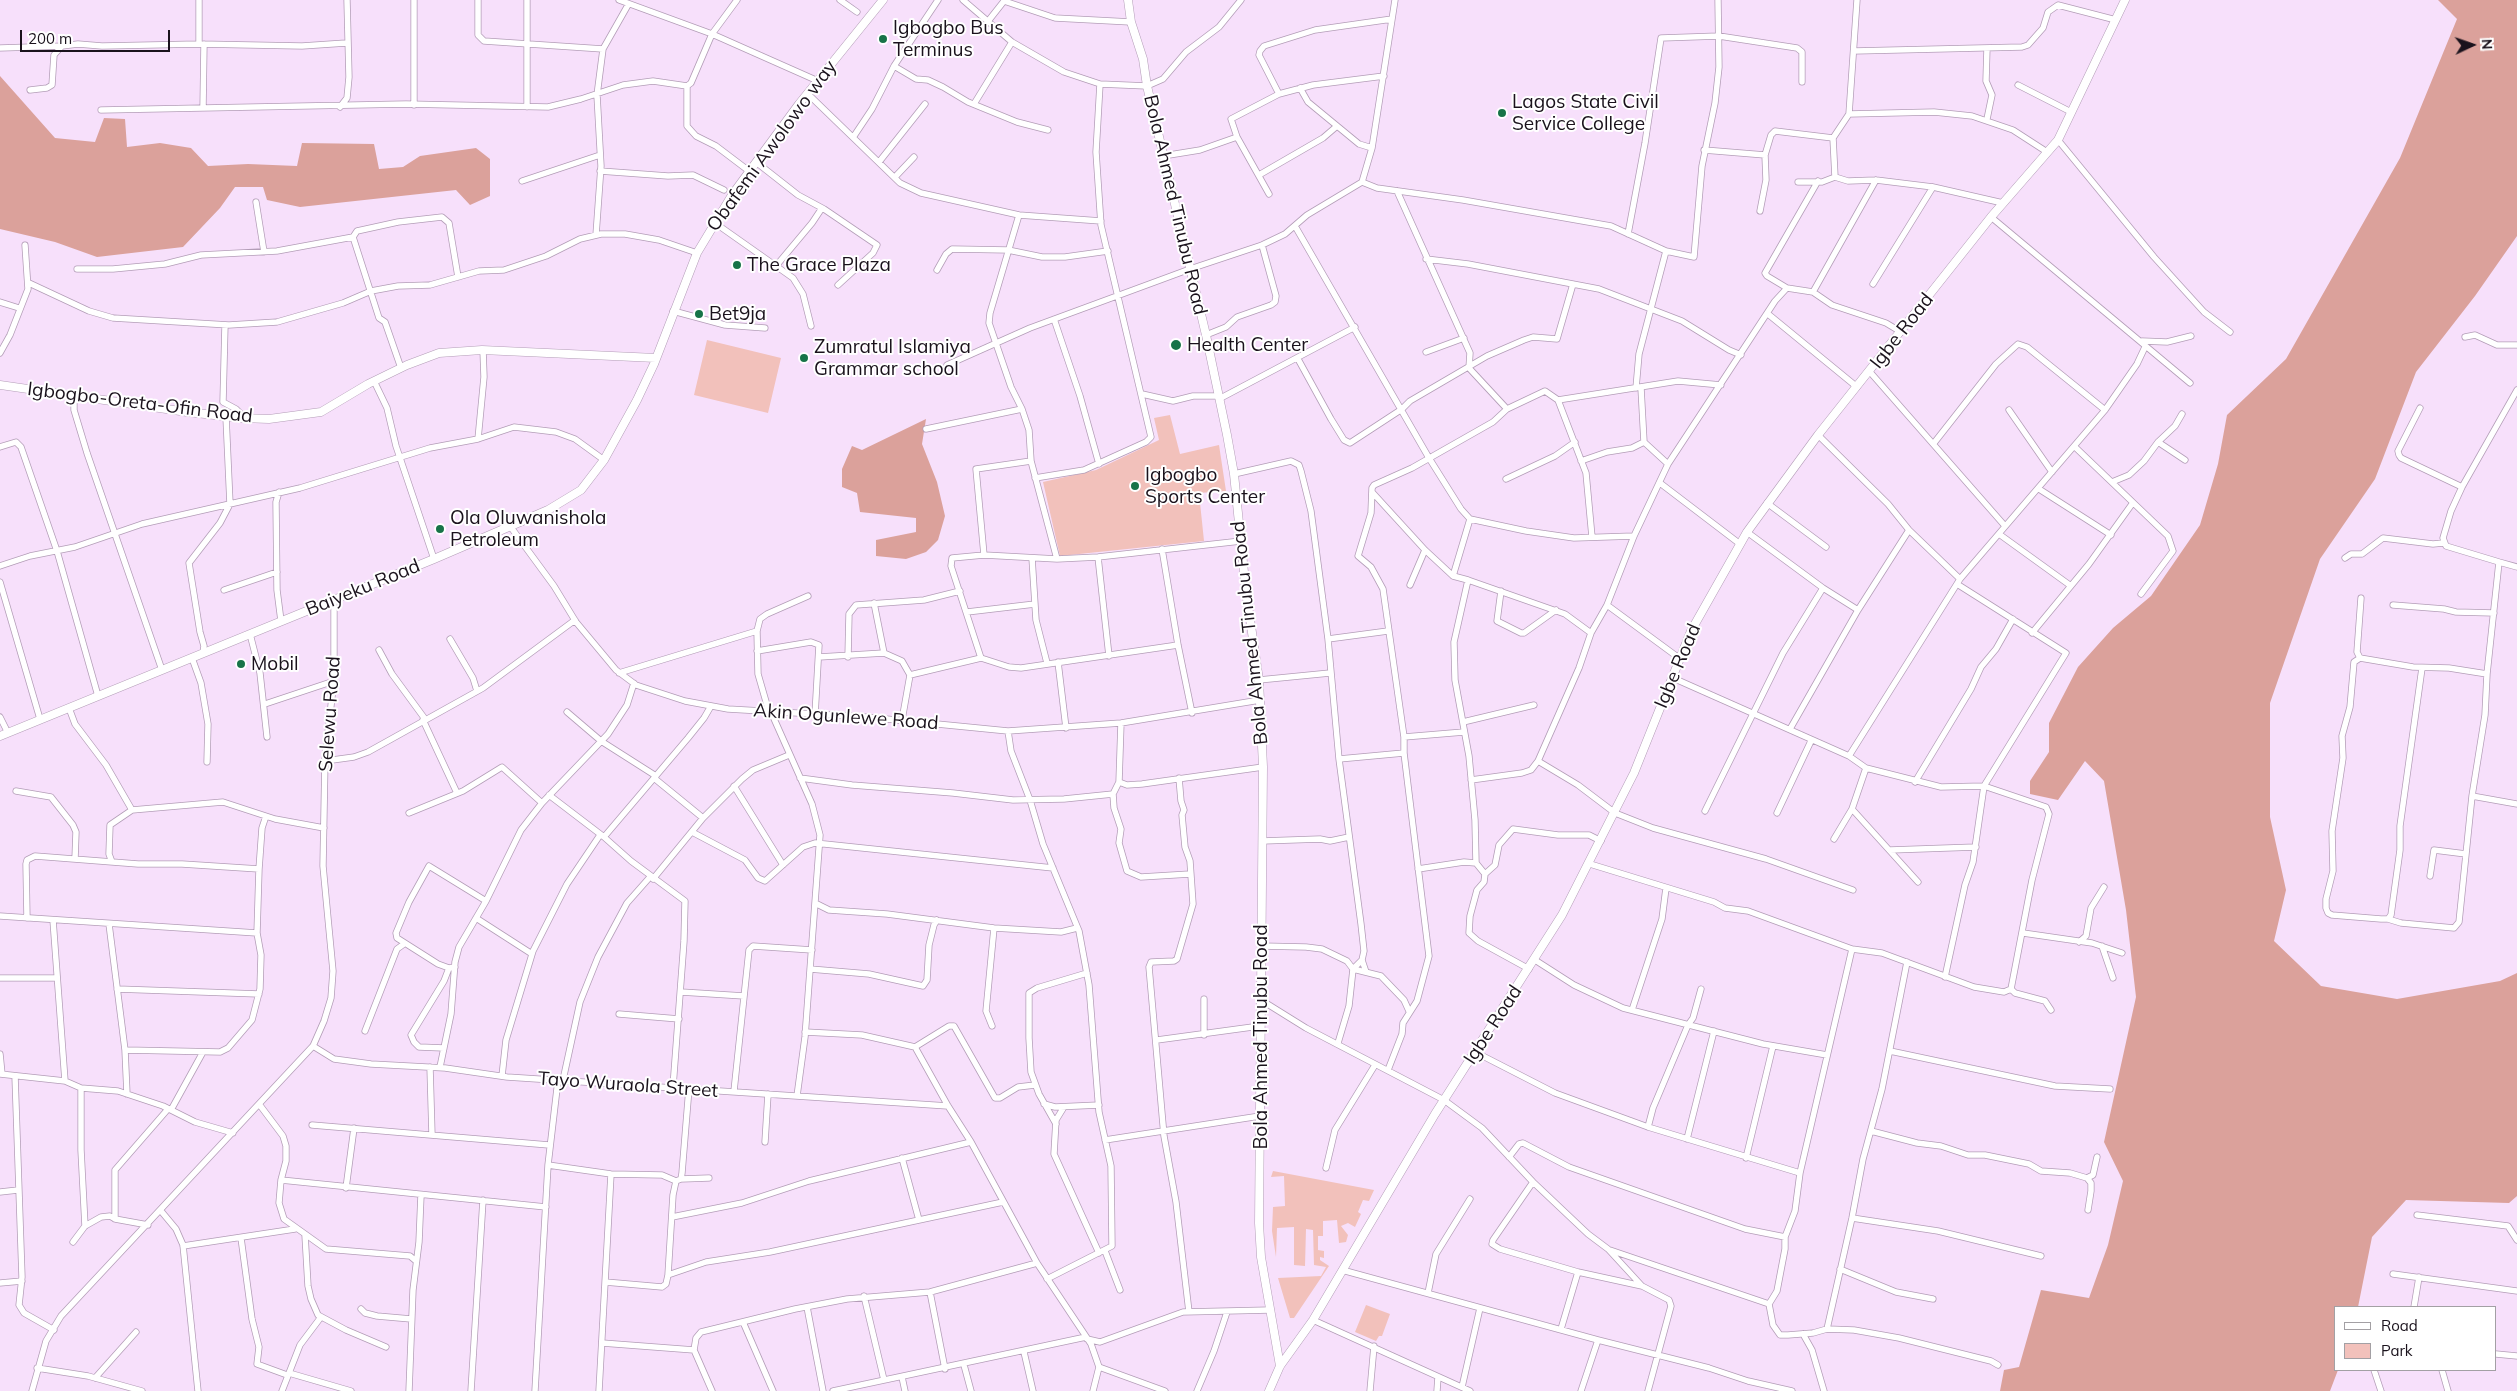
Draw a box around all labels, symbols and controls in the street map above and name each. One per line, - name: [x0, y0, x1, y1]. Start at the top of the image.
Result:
- place label: Igbogbo Bus Terminus: [893, 17, 1004, 61]
- scale bar: [22, 20, 172, 52]
- north arrow: [2447, 20, 2497, 70]
- text: 200 m: [28, 29, 72, 48]
- marker: Igbogbo Bus Terminus: [877, 33, 889, 45]
- text: N: [2478, 38, 2496, 50]
- street label: Obafemi Awolowo way: [702, 56, 842, 236]
- place label: Lagos State Civil Service College: [1512, 91, 1659, 135]
- street label: Bola Ahmed Tinubu Road: [1139, 93, 1211, 317]
- marker: Lagos State Civil Service College: [1496, 107, 1508, 119]
- place label: The Grace Plaza: [747, 254, 891, 276]
- marker: The Grace Plaza: [731, 259, 743, 271]
- street label: Igbe Road: [1865, 289, 1939, 373]
- place label: Bet9ja: [709, 303, 766, 325]
- marker: Bet9ja: [693, 308, 705, 320]
- place label: Health Center: [1187, 334, 1308, 356]
- place label: Zumratul Islamiya Grammar school: [814, 336, 971, 380]
- marker: Health Center: [1169, 338, 1183, 352]
- marker: Zumratul Islamiya Grammar school: [798, 352, 810, 364]
- street label: Igbogbo-Oreta-Ofin Road: [26, 378, 254, 428]
- place label: Igbogbo Sports Center: [1145, 464, 1265, 508]
- marker: Igbogbo Sports Center: [1129, 480, 1141, 492]
- place label: Ola Oluwanishola Petroleum: [450, 507, 606, 551]
- street label: Bola Ahmed Tinubu Road: [1227, 520, 1273, 746]
- marker: Ola Oluwanishola Petroleum: [434, 523, 446, 535]
- street label: Baiyeku Road: [302, 555, 424, 621]
- street label: Igbe Road: [1650, 620, 1706, 712]
- place label: Mobil: [251, 653, 299, 675]
- street label: Selewu Road: [315, 655, 345, 773]
- marker: Mobil: [235, 658, 247, 670]
- street label: Akin Ogunlewe Road: [753, 699, 939, 735]
- street label: Bola Ahmed Tinubu Road: [1250, 924, 1272, 1150]
- street label: Igbe Road: [1459, 981, 1527, 1069]
- street label: Tayo Wuraola Street: [537, 1067, 719, 1103]
- legend: [2334, 1306, 2497, 1371]
- text: Road: [2381, 1316, 2418, 1335]
- text: Park: [2381, 1341, 2413, 1360]

